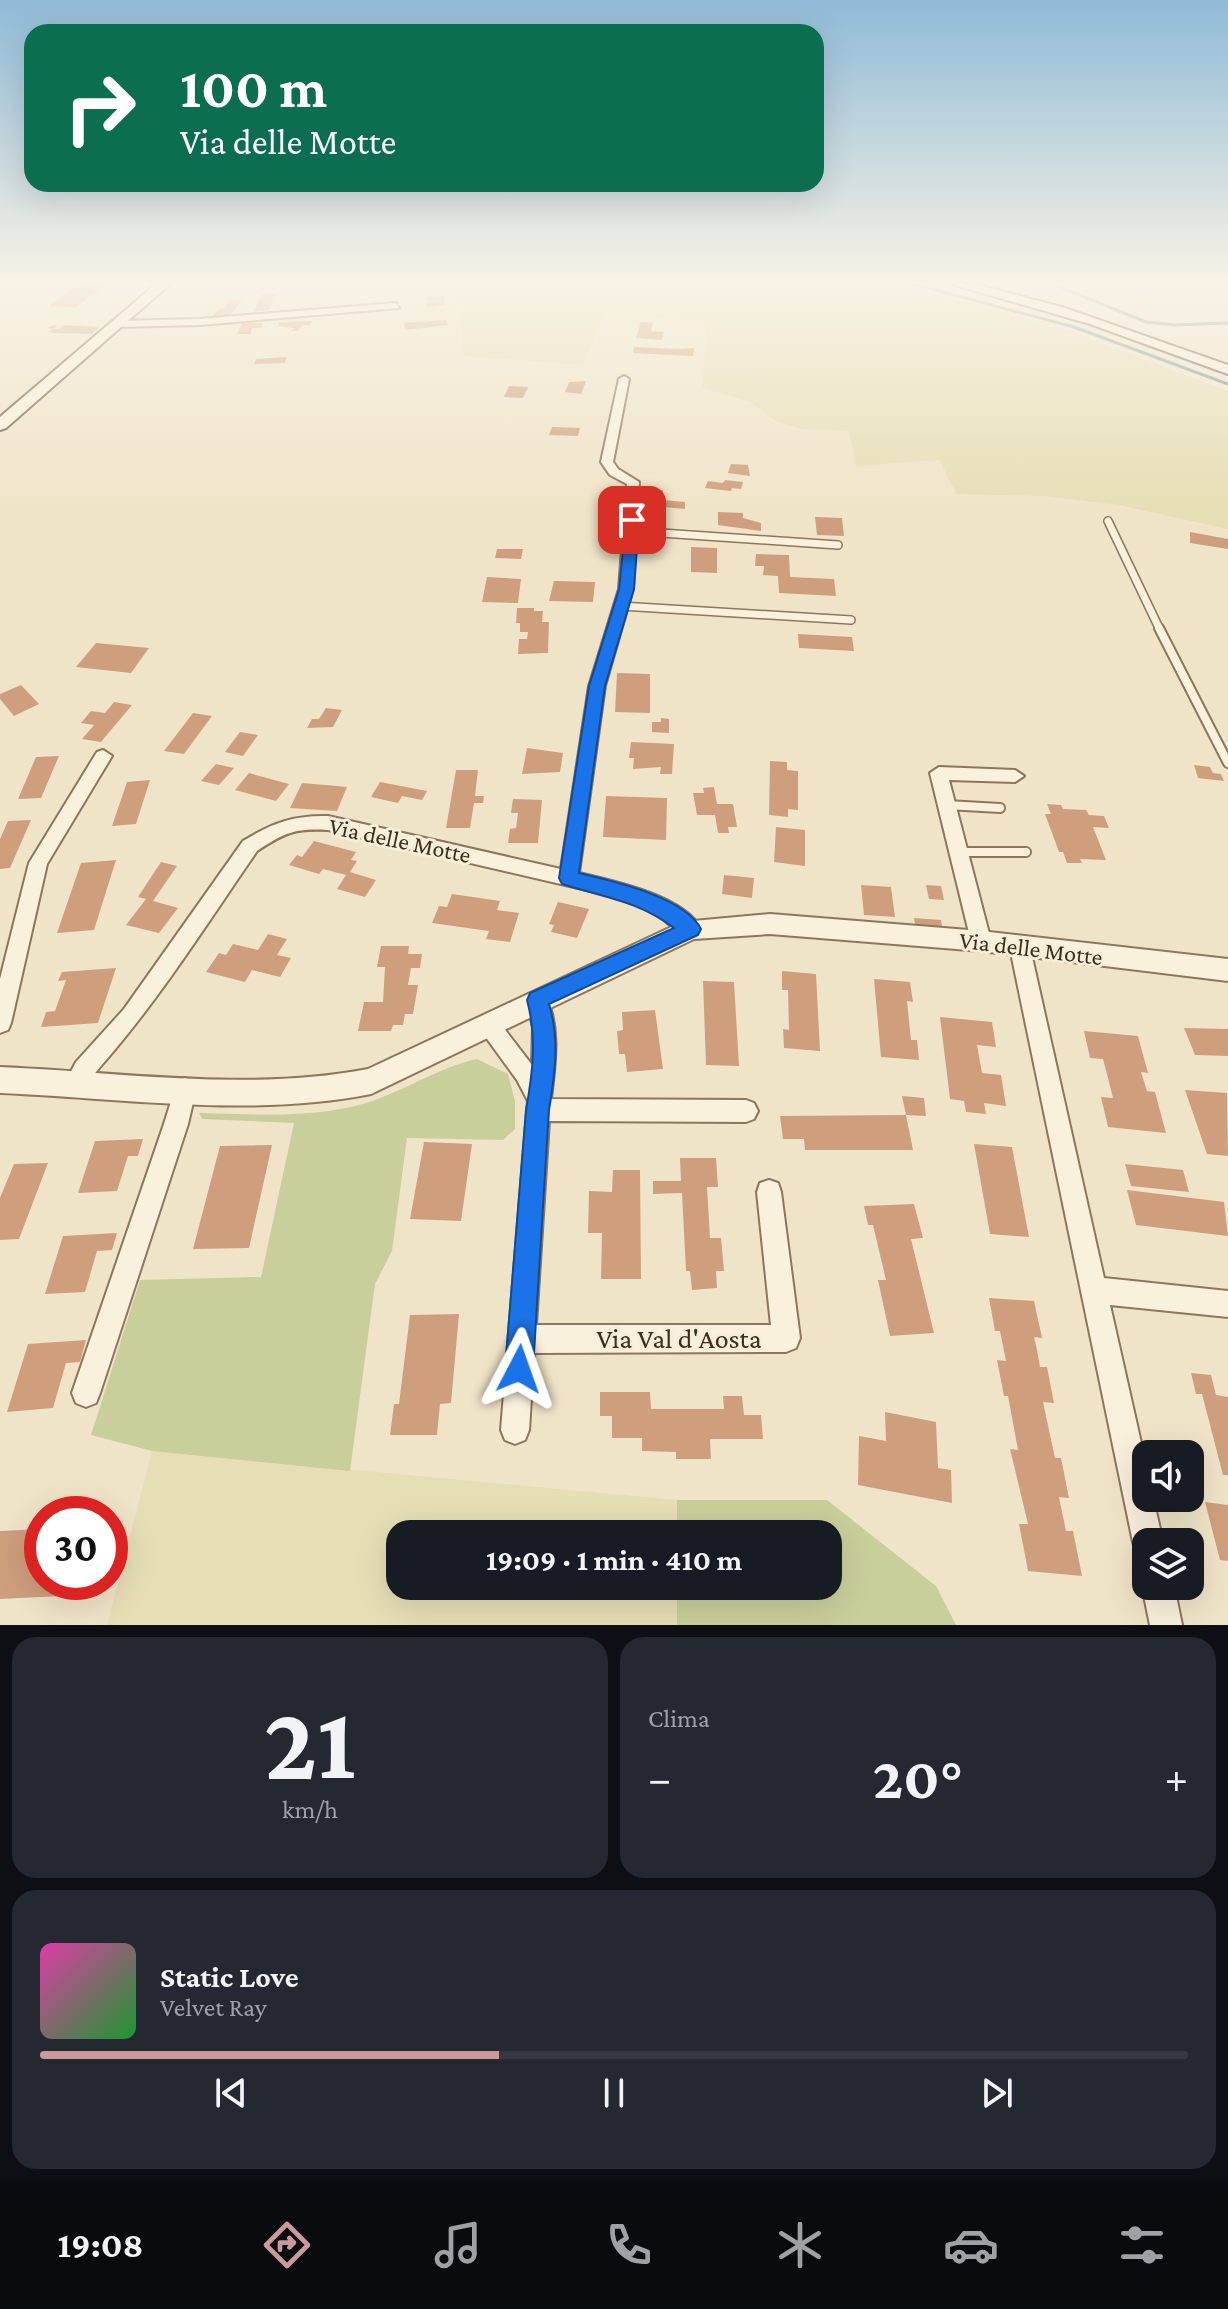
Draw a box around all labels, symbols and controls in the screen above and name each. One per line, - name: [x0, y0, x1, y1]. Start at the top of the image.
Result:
- icon: right: [48, 56, 152, 160]
- text: 100 m: [180, 57, 327, 119]
- text: Via delle Motte: [180, 122, 396, 162]
- pin: [598, 486, 666, 554]
- icon: arrive: [610, 498, 654, 542]
- street label: Via delle Motte: [327, 812, 473, 868]
- street label: Via delle Motte: [958, 926, 1104, 970]
- street label: Via Val d'Aosta: [596, 1323, 762, 1354]
- position arrow: [477, 1327, 561, 1411]
- map controls: [1132, 1440, 1204, 1600]
- button: sound: [1132, 1440, 1204, 1512]
- speed limit sign: 30: [24, 1496, 128, 1600]
- button: layers: [1132, 1528, 1204, 1600]
- text: 19:09 · 1 min · 410 m: [486, 1543, 742, 1576]
- text: 21: [264, 1685, 356, 1800]
- text: Clima: [648, 1704, 710, 1733]
- text: 20°: [873, 1744, 963, 1811]
- text: −: [648, 1754, 671, 1802]
- text: +: [1165, 1754, 1188, 1802]
- text: km/h: [282, 1795, 338, 1824]
- text: Static Love: [160, 1960, 299, 1993]
- text: Velvet Ray: [160, 1993, 267, 2022]
- icon: previous: [209, 2071, 253, 2115]
- icon: pause: [592, 2071, 636, 2115]
- icon: next: [975, 2071, 1019, 2115]
- icon: directions: [259, 2217, 315, 2273]
- icon: music: [430, 2217, 486, 2273]
- icon: phone: [601, 2217, 657, 2273]
- icon: climate: [772, 2217, 828, 2273]
- icon: car: [943, 2217, 999, 2273]
- icon: filters: [1114, 2217, 1170, 2273]
- text: 19:08: [58, 2225, 144, 2265]

